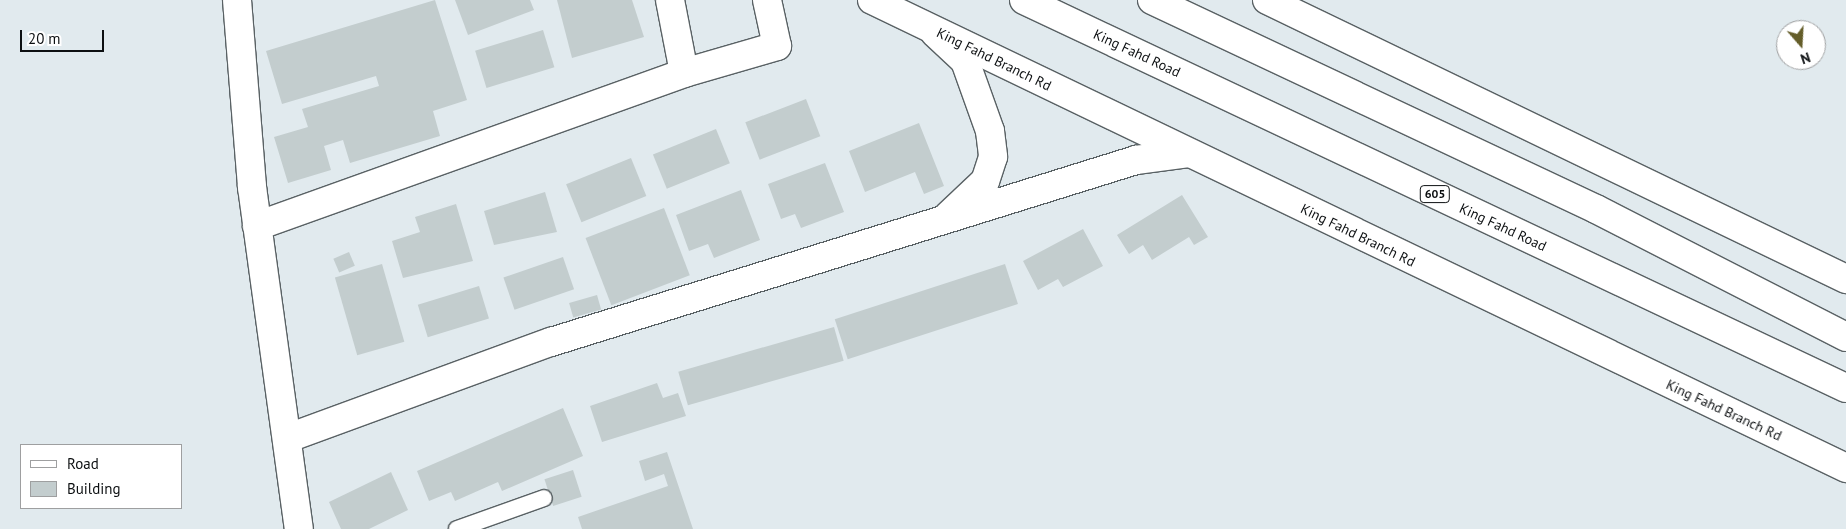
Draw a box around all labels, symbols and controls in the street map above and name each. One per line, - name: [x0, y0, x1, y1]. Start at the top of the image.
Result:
- scale bar: [22, 20, 106, 52]
- north arrow: [1776, 20, 1826, 70]
- street label: King Fahd Branch Rd: [934, 24, 1054, 94]
- street label: King Fahd Road: [1091, 26, 1183, 80]
- text: 20 m: [28, 29, 61, 48]
- text: N: [1798, 48, 1813, 68]
- road number: 605: [1419, 184, 1451, 203]
- street label: King Fahd Branch Rd: [1298, 200, 1418, 270]
- street label: King Fahd Road: [1457, 200, 1549, 254]
- street label: King Fahd Branch Rd: [1664, 376, 1784, 444]
- legend: [20, 444, 182, 509]
- text: Road: [67, 454, 99, 473]
- text: Building: [67, 479, 121, 498]

